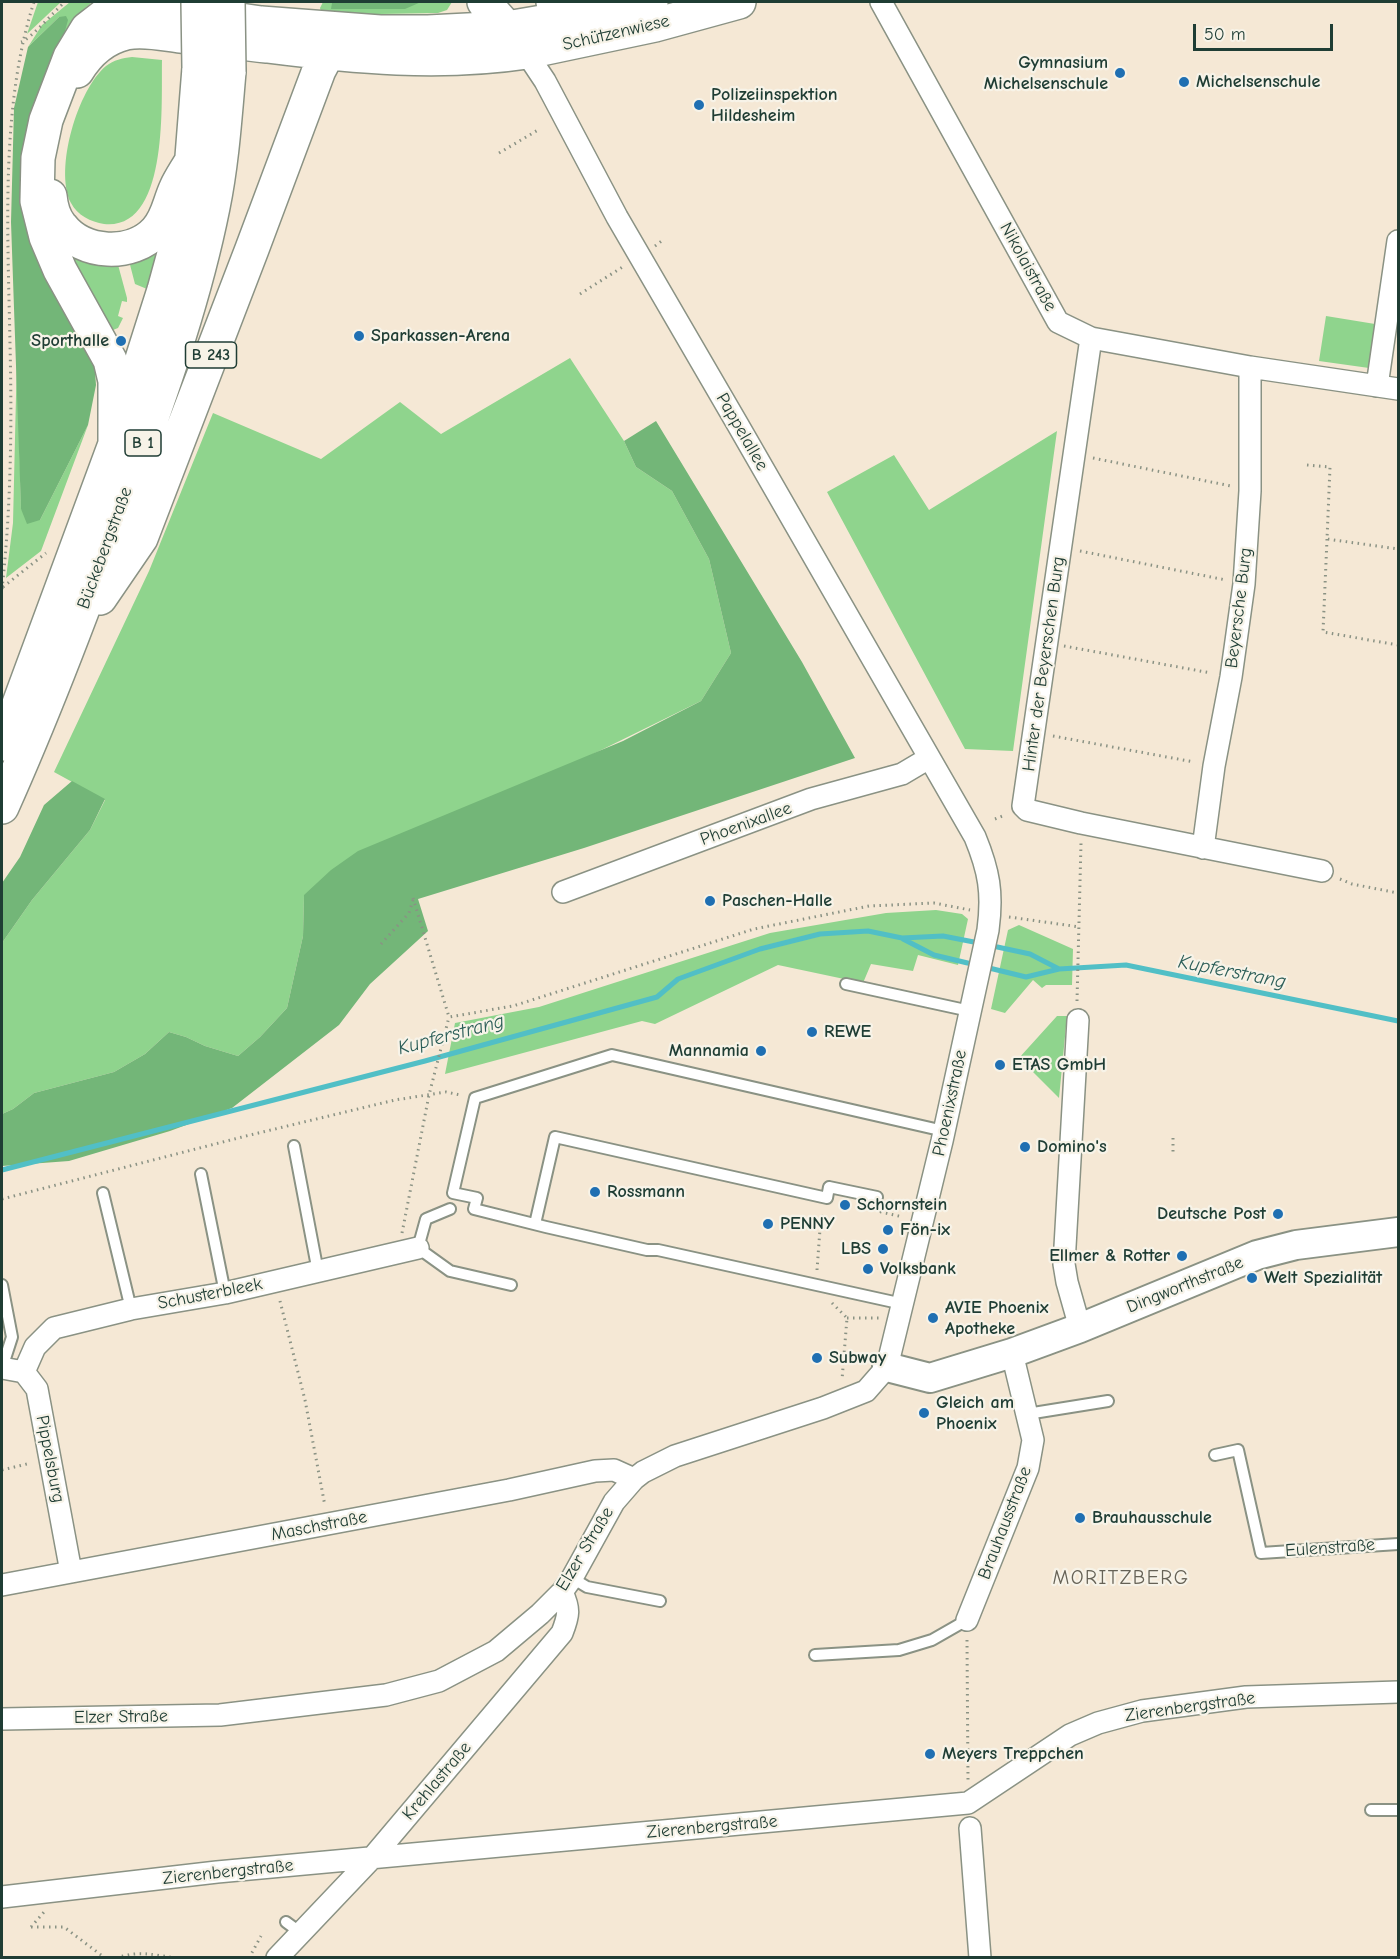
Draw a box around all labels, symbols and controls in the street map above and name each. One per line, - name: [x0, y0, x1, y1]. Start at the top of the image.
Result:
- street label: Schützenwiese: [560, 10, 672, 56]
- scale bar: [1196, 12, 1336, 50]
- text: 50 m: [1204, 24, 1246, 45]
- place label: Gymnasium Michelsenschule: [984, 52, 1108, 94]
- marker: Gymnasium Michelsenschule: [1113, 66, 1127, 80]
- place label: Michelsenschule: [1196, 71, 1320, 93]
- marker: Michelsenschule: [1177, 75, 1191, 89]
- place label: Polizeiinspektion Hildesheim: [711, 84, 838, 127]
- marker: Polizeiinspektion Hildesheim: [692, 98, 706, 112]
- street label: Nikolaistraße: [995, 219, 1061, 315]
- place label: Sparkassen-Arena: [371, 325, 510, 347]
- marker: Sparkassen-Arena: [352, 329, 366, 343]
- place label: Sporthalle: [31, 330, 109, 352]
- marker: Sporthalle: [114, 334, 128, 348]
- road number: B 243: [186, 342, 236, 368]
- street label: Pappelallee: [711, 389, 773, 475]
- road number: B 1: [125, 430, 161, 456]
- street label: Bückebergstraße: [73, 484, 137, 612]
- street label: Beyersche Burg: [1221, 546, 1257, 670]
- street label: Hinter der Beyerschen Burg: [1018, 555, 1070, 773]
- street label: Phoenixallee: [697, 797, 795, 851]
- place label: Paschen-Halle: [722, 890, 832, 912]
- marker: Paschen-Halle: [703, 894, 717, 908]
- water label: Kupferstrang: [1176, 950, 1288, 994]
- water label: Kupferstrang: [395, 1009, 507, 1061]
- place label: REWE: [824, 1021, 871, 1043]
- marker: REWE: [805, 1025, 819, 1039]
- place label: Mannamia: [669, 1040, 749, 1062]
- marker: Mannamia: [754, 1044, 768, 1058]
- street label: Phoenixstraße: [928, 1048, 972, 1158]
- place label: ETAS GmbH: [1012, 1054, 1106, 1076]
- marker: ETAS GmbH: [993, 1058, 1007, 1072]
- place label: Domino's: [1037, 1136, 1107, 1158]
- marker: Domino's: [1018, 1140, 1032, 1154]
- place label: Rossmann: [607, 1181, 685, 1203]
- marker: Rossmann: [588, 1185, 602, 1199]
- place label: Schornstein: [857, 1194, 947, 1216]
- marker: Schornstein: [838, 1198, 852, 1212]
- place label: Deutsche Post: [1157, 1203, 1266, 1225]
- marker: Deutsche Post: [1271, 1207, 1285, 1221]
- place label: PENNY: [780, 1213, 835, 1235]
- marker: PENNY: [761, 1217, 775, 1231]
- place label: Fön-ix: [900, 1219, 950, 1241]
- marker: Fön-ix: [881, 1223, 895, 1237]
- place label: LBS: [841, 1238, 871, 1260]
- marker: LBS: [876, 1242, 890, 1256]
- place label: Ellmer & Rotter: [1049, 1245, 1170, 1267]
- marker: Ellmer & Rotter: [1175, 1249, 1189, 1263]
- street label: Dingworthstraße: [1123, 1252, 1247, 1318]
- place label: Volksbank: [880, 1258, 956, 1280]
- marker: Volksbank: [861, 1262, 875, 1276]
- place label: Welt Spezialität: [1264, 1267, 1382, 1289]
- marker: Welt Spezialität: [1245, 1271, 1259, 1285]
- street label: Schusterbleek: [156, 1273, 264, 1315]
- place label: AVIE Phoenix Apotheke: [945, 1297, 1049, 1340]
- marker: AVIE Phoenix Apotheke: [926, 1311, 940, 1325]
- place label: Subway: [829, 1347, 886, 1369]
- marker: Subway: [810, 1351, 824, 1365]
- place label: Gleich am Phoenix: [936, 1392, 1014, 1434]
- marker: Gleich am Phoenix: [917, 1406, 931, 1420]
- street label: Pippelsburg: [31, 1413, 69, 1505]
- street label: Brauhausstraße: [974, 1463, 1036, 1583]
- street label: Elzer Straße: [552, 1503, 618, 1595]
- street label: Maschstraße: [269, 1506, 369, 1546]
- place label: Brauhausschule: [1092, 1507, 1212, 1529]
- marker: Brauhausschule: [1073, 1511, 1087, 1525]
- street label: Eulenstraße: [1284, 1534, 1376, 1562]
- district label: MORITZBERG: [1052, 1566, 1190, 1590]
- street label: Zierenbergstraße: [1123, 1687, 1257, 1727]
- street label: Elzer Straße: [74, 1705, 168, 1729]
- street label: Krehlastraße: [398, 1737, 476, 1825]
- place label: Meyers Treppchen: [942, 1743, 1084, 1765]
- marker: Meyers Treppchen: [923, 1747, 937, 1761]
- street label: Zierenbergstraße: [646, 1811, 778, 1843]
- street label: Zierenbergstraße: [162, 1854, 294, 1890]

